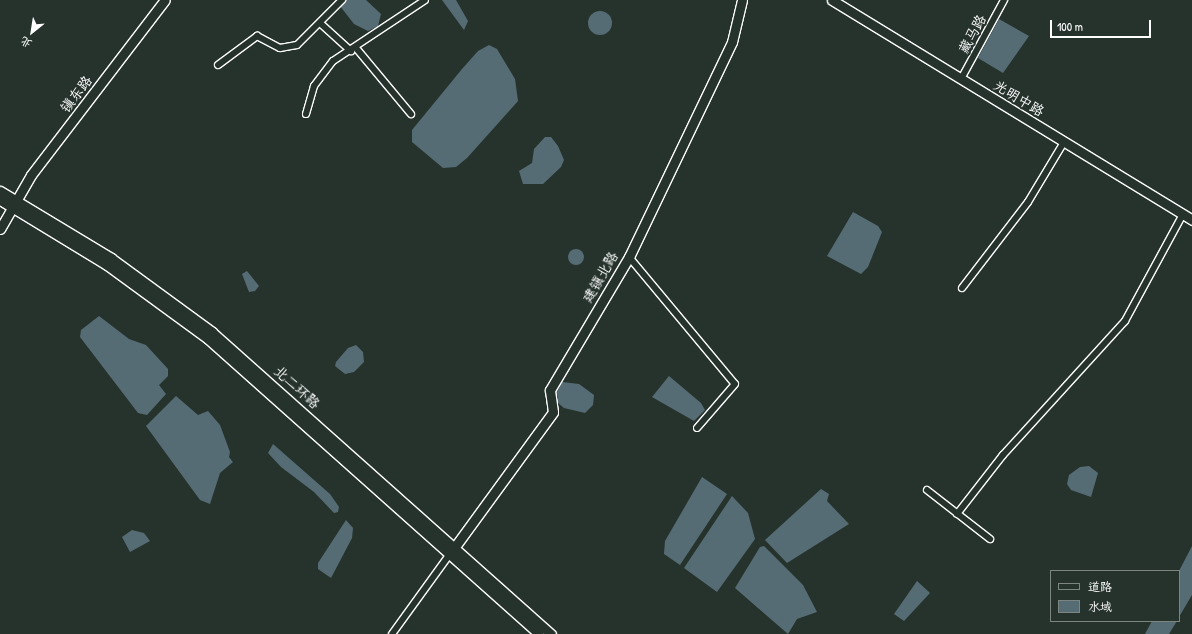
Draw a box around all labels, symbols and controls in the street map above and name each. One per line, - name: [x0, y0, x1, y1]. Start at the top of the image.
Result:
- north arrow: [12, 12, 52, 52]
- street label: 藏马路: [955, 12, 989, 56]
- scale bar: [1052, 12, 1153, 38]
- text: 100 m: [1057, 18, 1083, 35]
- text: 北: [18, 34, 34, 51]
- street label: 镇东路: [57, 72, 95, 116]
- street label: 光明中路: [991, 76, 1047, 120]
- street label: 建镇北路: [579, 249, 621, 305]
- street label: 北二环路: [271, 362, 323, 412]
- legend: [1050, 570, 1180, 622]
- text: 道路: [1088, 578, 1112, 595]
- text: 水域: [1088, 598, 1112, 615]

